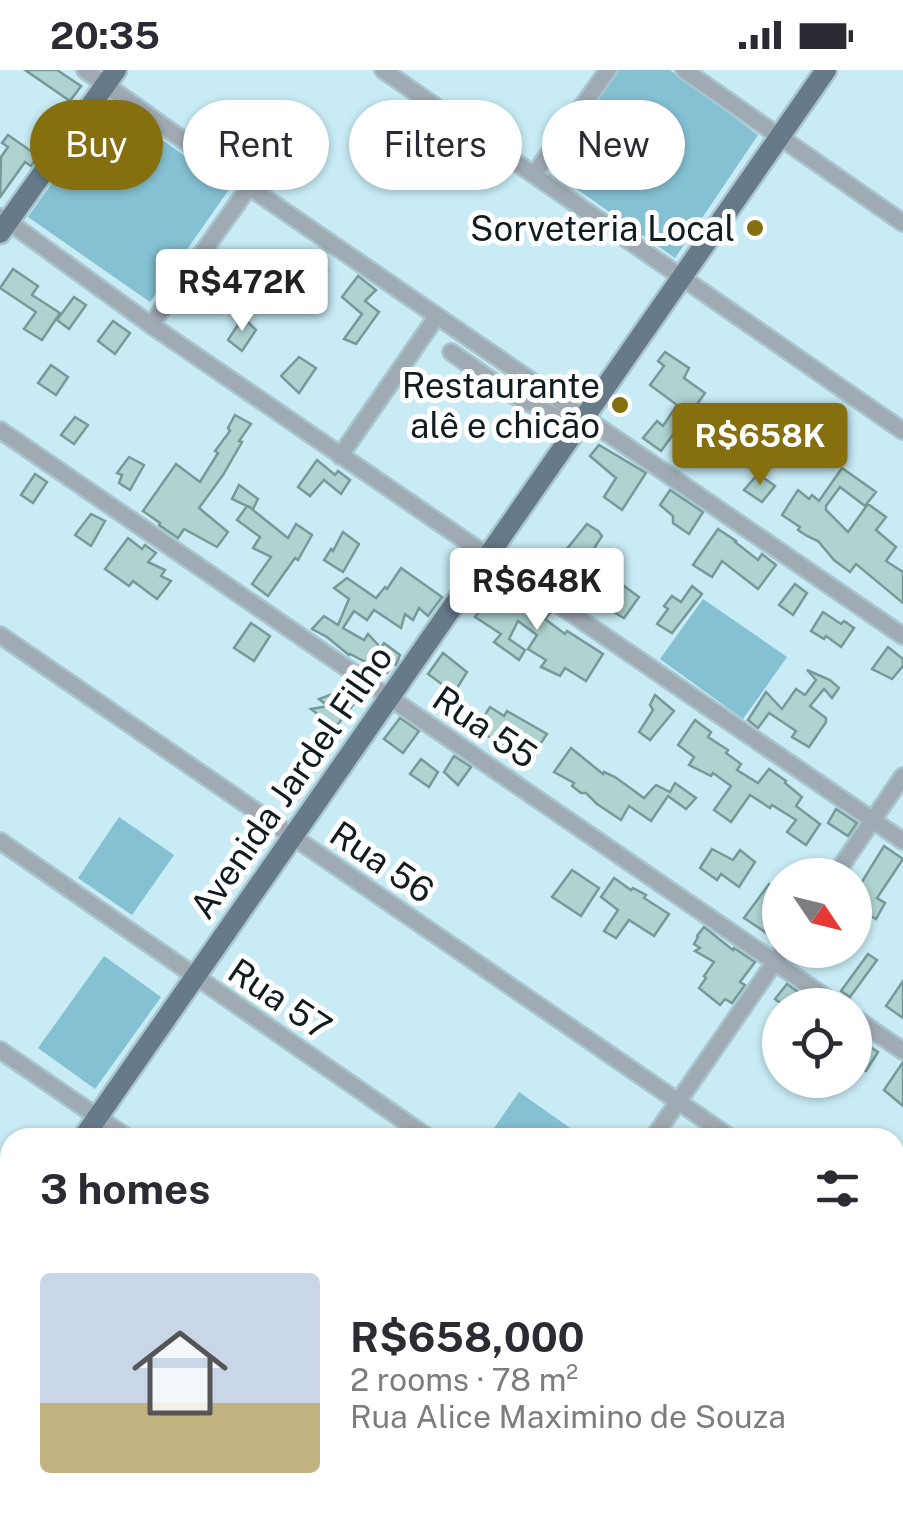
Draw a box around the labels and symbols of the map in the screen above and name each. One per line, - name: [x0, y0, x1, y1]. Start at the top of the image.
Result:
- place label: Sorveteria Local: [470, 208, 735, 249]
- marker: Sorveteria Local: [744, 217, 766, 239]
- pin: R$472K: [161, 249, 323, 334]
- place label: Restaurante alê e chicão: [402, 365, 600, 446]
- marker: Restaurante alê e chicão: [609, 394, 631, 416]
- pin: R$658K: [679, 403, 841, 488]
- pin: R$648K: [456, 548, 618, 633]
- street label: Avenida Jardel Filho: [181, 638, 401, 926]
- street label: Rua 55: [425, 677, 545, 777]
- street label: Rua 56: [323, 813, 441, 911]
- north arrow: [762, 858, 872, 968]
- street label: Rua 57: [221, 950, 339, 1048]

